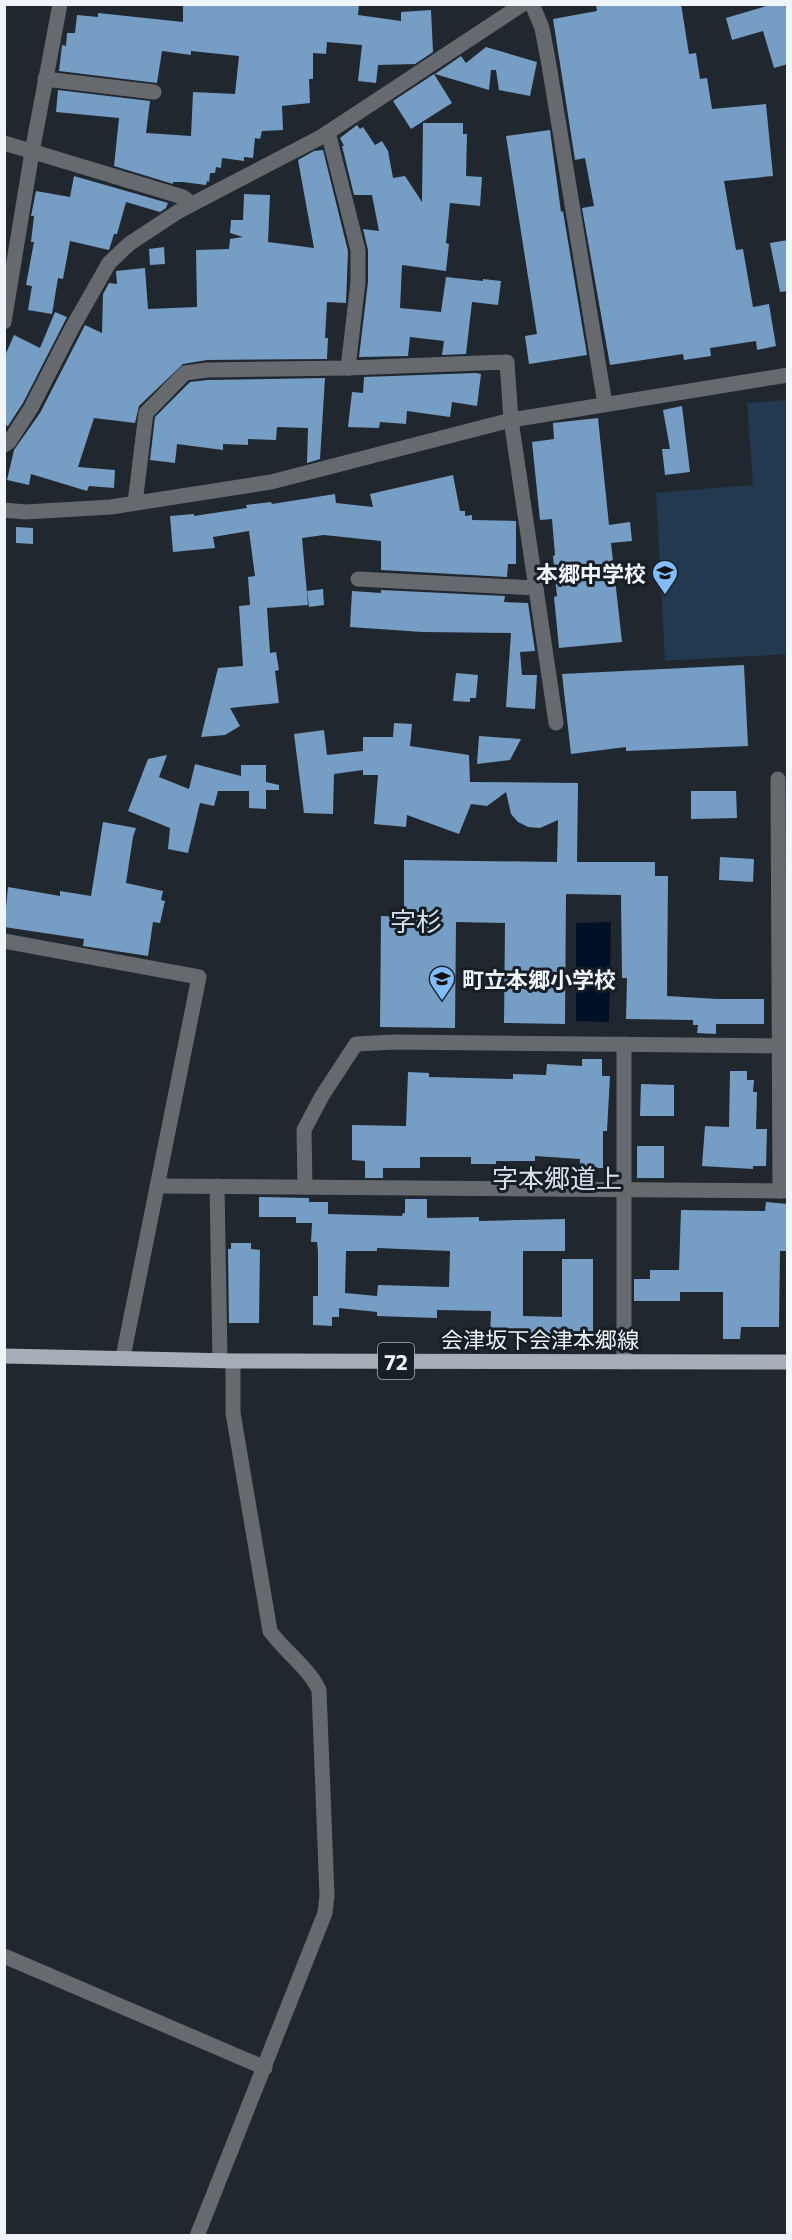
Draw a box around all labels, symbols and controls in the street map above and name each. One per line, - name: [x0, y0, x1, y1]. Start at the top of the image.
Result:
- school or university icon: 本郷中学校: [650, 558, 680, 596]
- place label: 本郷中学校: [536, 560, 646, 587]
- district label: 字杉: [390, 905, 442, 936]
- school or university icon: 町立本郷小学校: [427, 964, 457, 1002]
- place label: 町立本郷小学校: [462, 966, 616, 993]
- district label: 字本郷道上: [492, 1162, 622, 1193]
- street label: 会津坂下会津本郷線: [441, 1326, 639, 1353]
- road number: 72: [378, 1343, 414, 1379]

